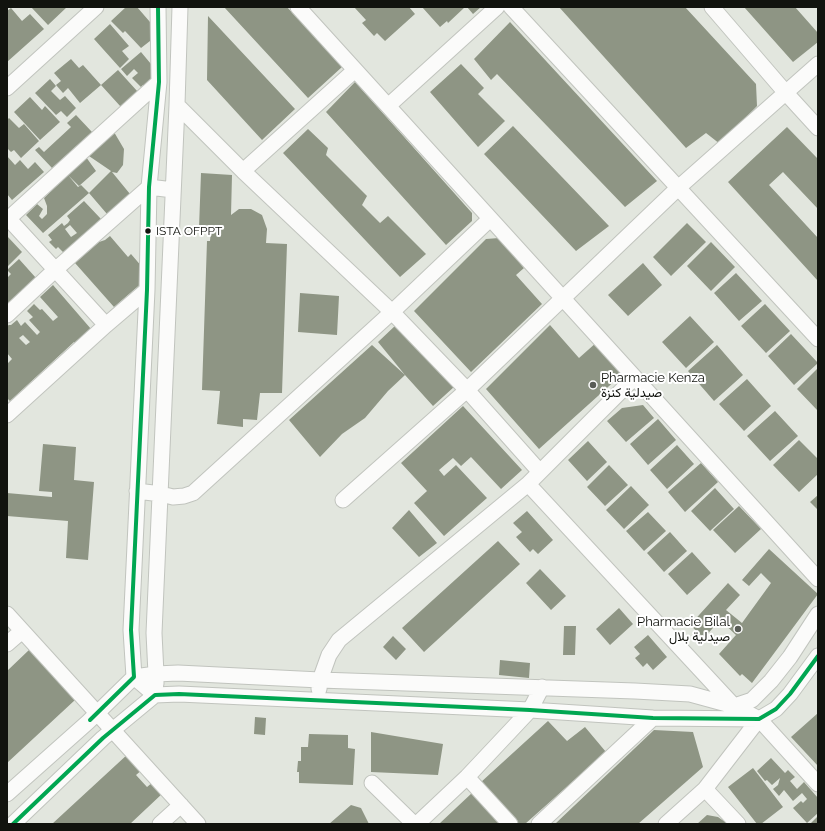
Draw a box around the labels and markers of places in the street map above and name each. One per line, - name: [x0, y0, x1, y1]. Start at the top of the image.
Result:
- place label: ISTA OFPPT: [156, 224, 222, 238]
- marker: ISTA OFPPT: [143, 226, 153, 236]
- place label: Pharmacie Kenza صيدلية كنزة: [601, 370, 705, 401]
- marker: Pharmacie Kenza صيدلية كنزة: [588, 380, 598, 390]
- place label: Pharmacie Bilal صيدلية بلال: [637, 614, 730, 645]
- marker: Pharmacie Bilal صيدلية بلال: [733, 624, 743, 634]

